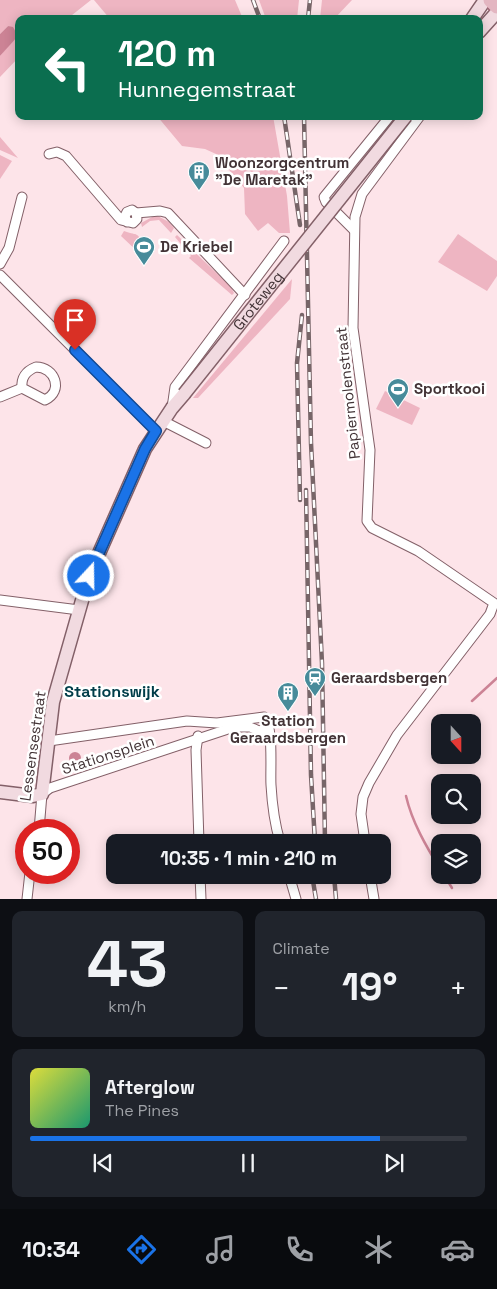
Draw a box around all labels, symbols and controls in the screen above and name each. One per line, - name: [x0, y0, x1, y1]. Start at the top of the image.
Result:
- text: 120 m: [118, 32, 216, 76]
- icon: left: [35, 35, 100, 100]
- text: Hunnegemstraat: [118, 75, 296, 103]
- place label: Woonzorgcentrum "De Maretak": [215, 153, 349, 189]
- building icon: Woonzorgcentrum "De Maretak": [187, 160, 211, 191]
- sports icon: De Kriebel: [132, 235, 156, 266]
- place label: De Kriebel: [160, 237, 233, 256]
- street label: Groteweg: [229, 267, 287, 334]
- pin: [54, 299, 96, 350]
- icon: arrive: [61, 306, 89, 334]
- street label: Papiermolenstraat: [331, 326, 364, 460]
- sports icon: Sportkooi: [386, 377, 410, 408]
- place label: Sportkooi: [414, 379, 485, 398]
- position arrow: [62, 549, 114, 601]
- station icon: Geraardsbergen: [303, 666, 327, 697]
- place label: Geraardsbergen: [331, 668, 447, 687]
- district label: Stationswijk: [64, 681, 160, 702]
- building icon: Station Geraardsbergen: [276, 681, 300, 712]
- street label: Lessensestraat: [15, 689, 50, 802]
- place label: Station Geraardsbergen: [230, 711, 346, 747]
- north arrow: [431, 714, 481, 764]
- map controls: [431, 714, 481, 884]
- street label: Stationsplein: [59, 731, 157, 778]
- button: search: [431, 774, 481, 824]
- speed limit sign: 50: [15, 819, 80, 884]
- button: layers: [431, 834, 481, 884]
- text: 10:35 · 1 min · 210 m: [160, 846, 337, 871]
- text: 43: [87, 922, 168, 1005]
- text: Climate: [273, 938, 330, 959]
- text: 19°: [342, 963, 398, 1011]
- text: −: [273, 970, 290, 1006]
- text: +: [450, 970, 467, 1006]
- text: km/h: [108, 996, 146, 1017]
- text: Afterglow: [105, 1075, 195, 1100]
- text: The Pines: [105, 1100, 179, 1121]
- icon: previous: [89, 1149, 117, 1177]
- icon: pause: [234, 1149, 262, 1177]
- icon: next: [380, 1149, 408, 1177]
- icon: directions: [124, 1232, 159, 1267]
- icon: music: [203, 1232, 238, 1267]
- icon: phone: [282, 1232, 317, 1267]
- icon: climate: [361, 1232, 396, 1267]
- icon: car: [440, 1232, 475, 1267]
- text: 10:34: [22, 1235, 80, 1263]

